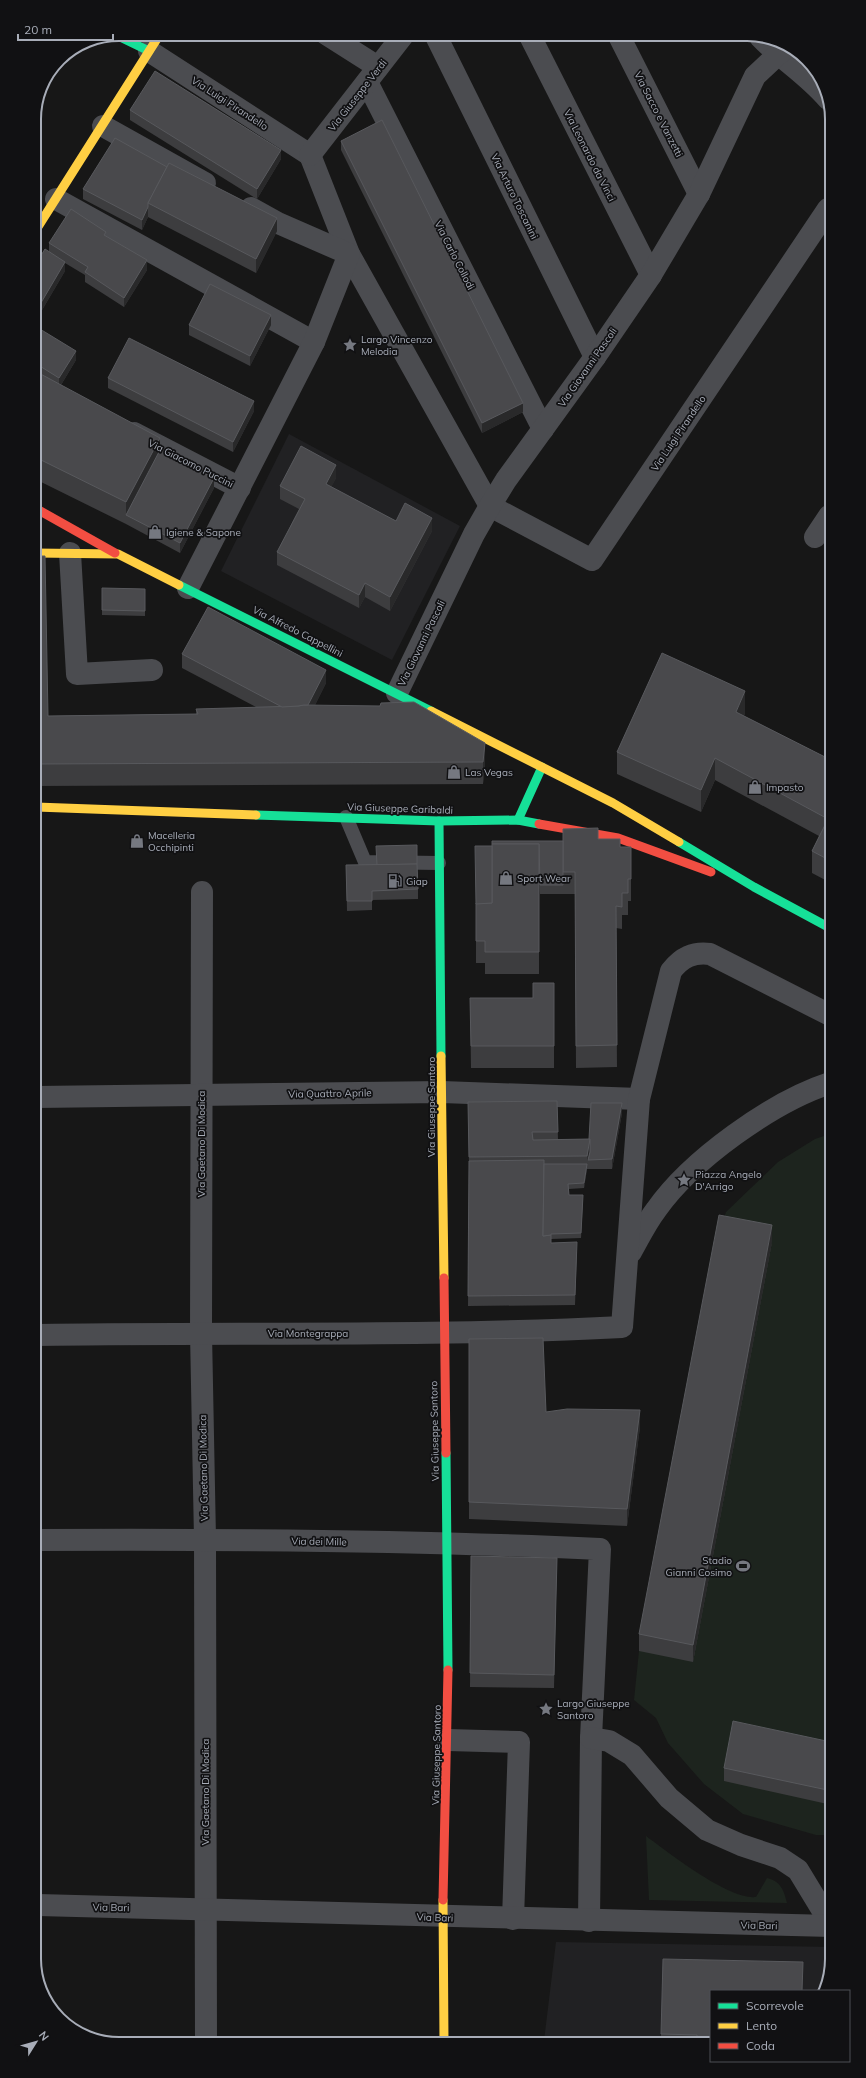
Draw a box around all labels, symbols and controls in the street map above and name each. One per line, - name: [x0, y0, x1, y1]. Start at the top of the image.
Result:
- scale bar: [18, 16, 113, 42]
- text: 20 m: [24, 22, 52, 37]
- street label: Via Giuseppe Verdi: [325, 57, 390, 134]
- street label: Via Sacco e Vanzetti: [631, 69, 686, 159]
- street label: Via Luigi Pirandello: [189, 74, 271, 133]
- street label: Via Leonardo da Vinci: [561, 107, 618, 203]
- street label: Via Arturo Toscanini: [488, 151, 541, 241]
- street label: Via Carlo Collodi: [432, 218, 478, 292]
- street label: Via Giovanni Pascoli: [555, 325, 620, 409]
- place label: Largo Vincenzo Melodia: [361, 333, 433, 358]
- place icon: Largo Vincenzo Melodia: [342, 337, 358, 353]
- street label: Via Luigi Pirandello: [648, 393, 709, 474]
- street label: Via Giacomo Puccini: [146, 436, 236, 491]
- shop icon: Igiene & Sapone: [147, 524, 163, 540]
- place label: Igiene & Sapone: [166, 526, 241, 539]
- street label: Via Giovanni Pascoli: [395, 598, 448, 688]
- street label: Via Alfredo Cappellini: [250, 603, 345, 660]
- shop icon: Las Vegas: [446, 764, 462, 780]
- place label: Las Vegas: [465, 766, 513, 779]
- shop icon: Impasto: [747, 779, 763, 795]
- place label: Impasto: [766, 781, 804, 794]
- street label: Via Giuseppe Garibaldi: [347, 800, 453, 817]
- place label: Macelleria Occhipinti: [148, 829, 195, 854]
- shop icon: Macelleria Occhipinti: [129, 833, 145, 849]
- shop icon: Sport Wear: [498, 870, 514, 886]
- place label: Sport Wear: [517, 872, 571, 885]
- fuel station icon: Giap: [387, 873, 403, 889]
- place label: Giap: [406, 875, 428, 888]
- street label: Via Giuseppe Santoro: [425, 1057, 438, 1157]
- street label: Via Quattro Aprile: [288, 1086, 372, 1101]
- street label: Via Gaetano Di Modica: [195, 1091, 208, 1197]
- place label: Piazza Angelo D'Arrigo: [695, 1168, 762, 1193]
- place icon: Piazza Angelo D'Arrigo: [676, 1172, 692, 1188]
- street label: Via Montegrappa: [268, 1327, 348, 1340]
- street label: Via Giuseppe Santoro: [427, 1380, 442, 1481]
- street label: Via Gaetano Di Modica: [196, 1415, 211, 1521]
- street label: Via dei Mille: [291, 1535, 347, 1548]
- place label: Stadio Gianni Cosimo: [666, 1554, 732, 1579]
- sports icon: Stadio Gianni Cosimo: [735, 1558, 751, 1574]
- place label: Largo Giuseppe Santoro: [557, 1697, 630, 1722]
- place icon: Largo Giuseppe Santoro: [538, 1701, 554, 1717]
- street label: Via Giuseppe Santoro: [429, 1704, 444, 1805]
- street label: Via Gaetano Di Modica: [199, 1739, 212, 1845]
- street label: Via Bari: [92, 1901, 129, 1914]
- street label: Via Bari: [416, 1910, 454, 1925]
- street label: Via Bari: [740, 1919, 777, 1932]
- legend: [710, 1990, 850, 2062]
- text: Scorrevole: [746, 1998, 804, 2013]
- text: Lento: [746, 2018, 777, 2033]
- north arrow: [16, 2022, 56, 2062]
- text: N: [36, 2028, 52, 2044]
- text: Coda: [746, 2038, 775, 2053]

